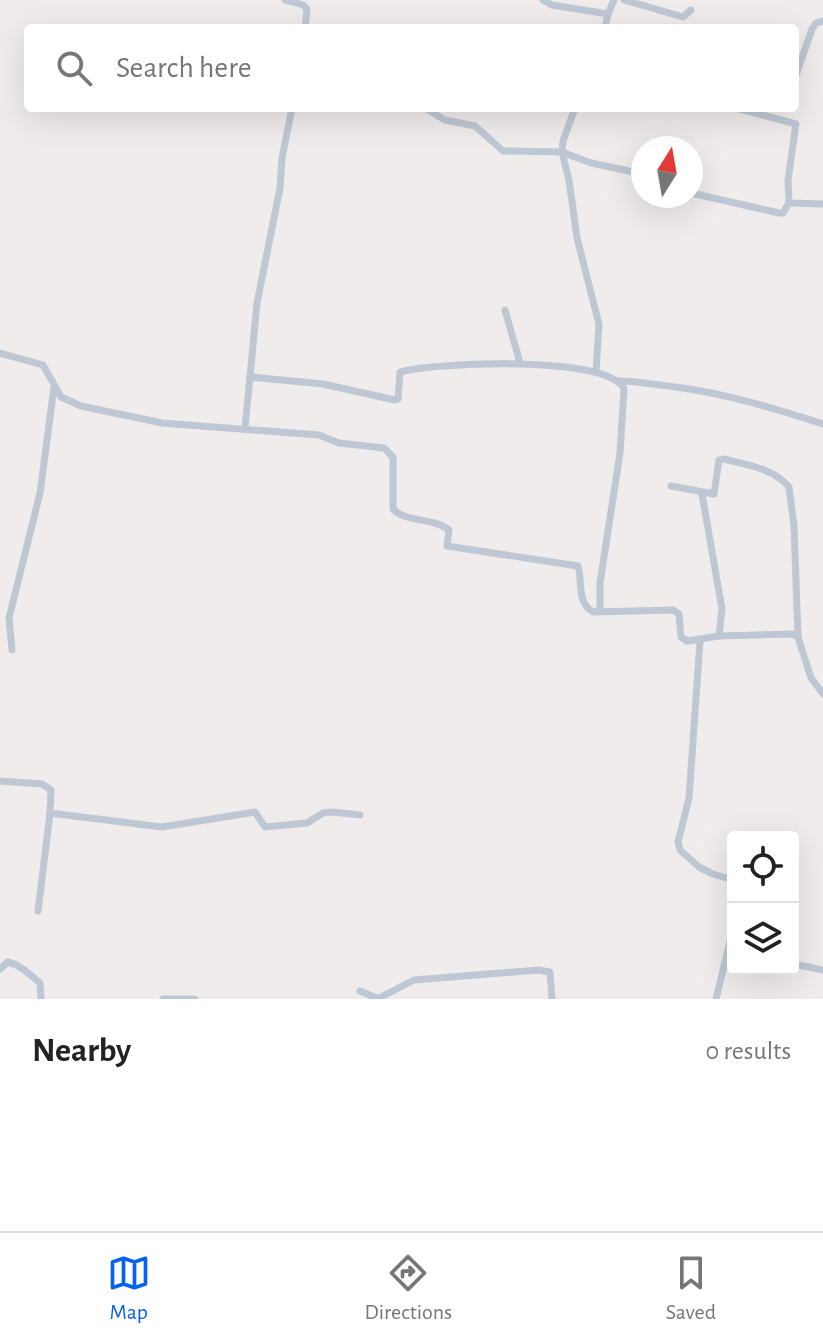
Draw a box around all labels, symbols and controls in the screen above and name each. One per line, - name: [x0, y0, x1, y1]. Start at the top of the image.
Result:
- search box: [24, 24, 799, 112]
- icon: search: [52, 46, 96, 90]
- text: Search here: [116, 53, 252, 83]
- north arrow: [631, 136, 703, 208]
- map controls: [727, 831, 799, 975]
- button: locate: [727, 831, 799, 903]
- button: layers: [727, 903, 799, 975]
- text: Nearby: [32, 1034, 131, 1068]
- text: 0 results: [705, 1038, 791, 1064]
- tab: Map: [107, 1251, 151, 1325]
- tab: Directions: [364, 1251, 452, 1325]
- tab: Saved: [666, 1251, 716, 1325]

